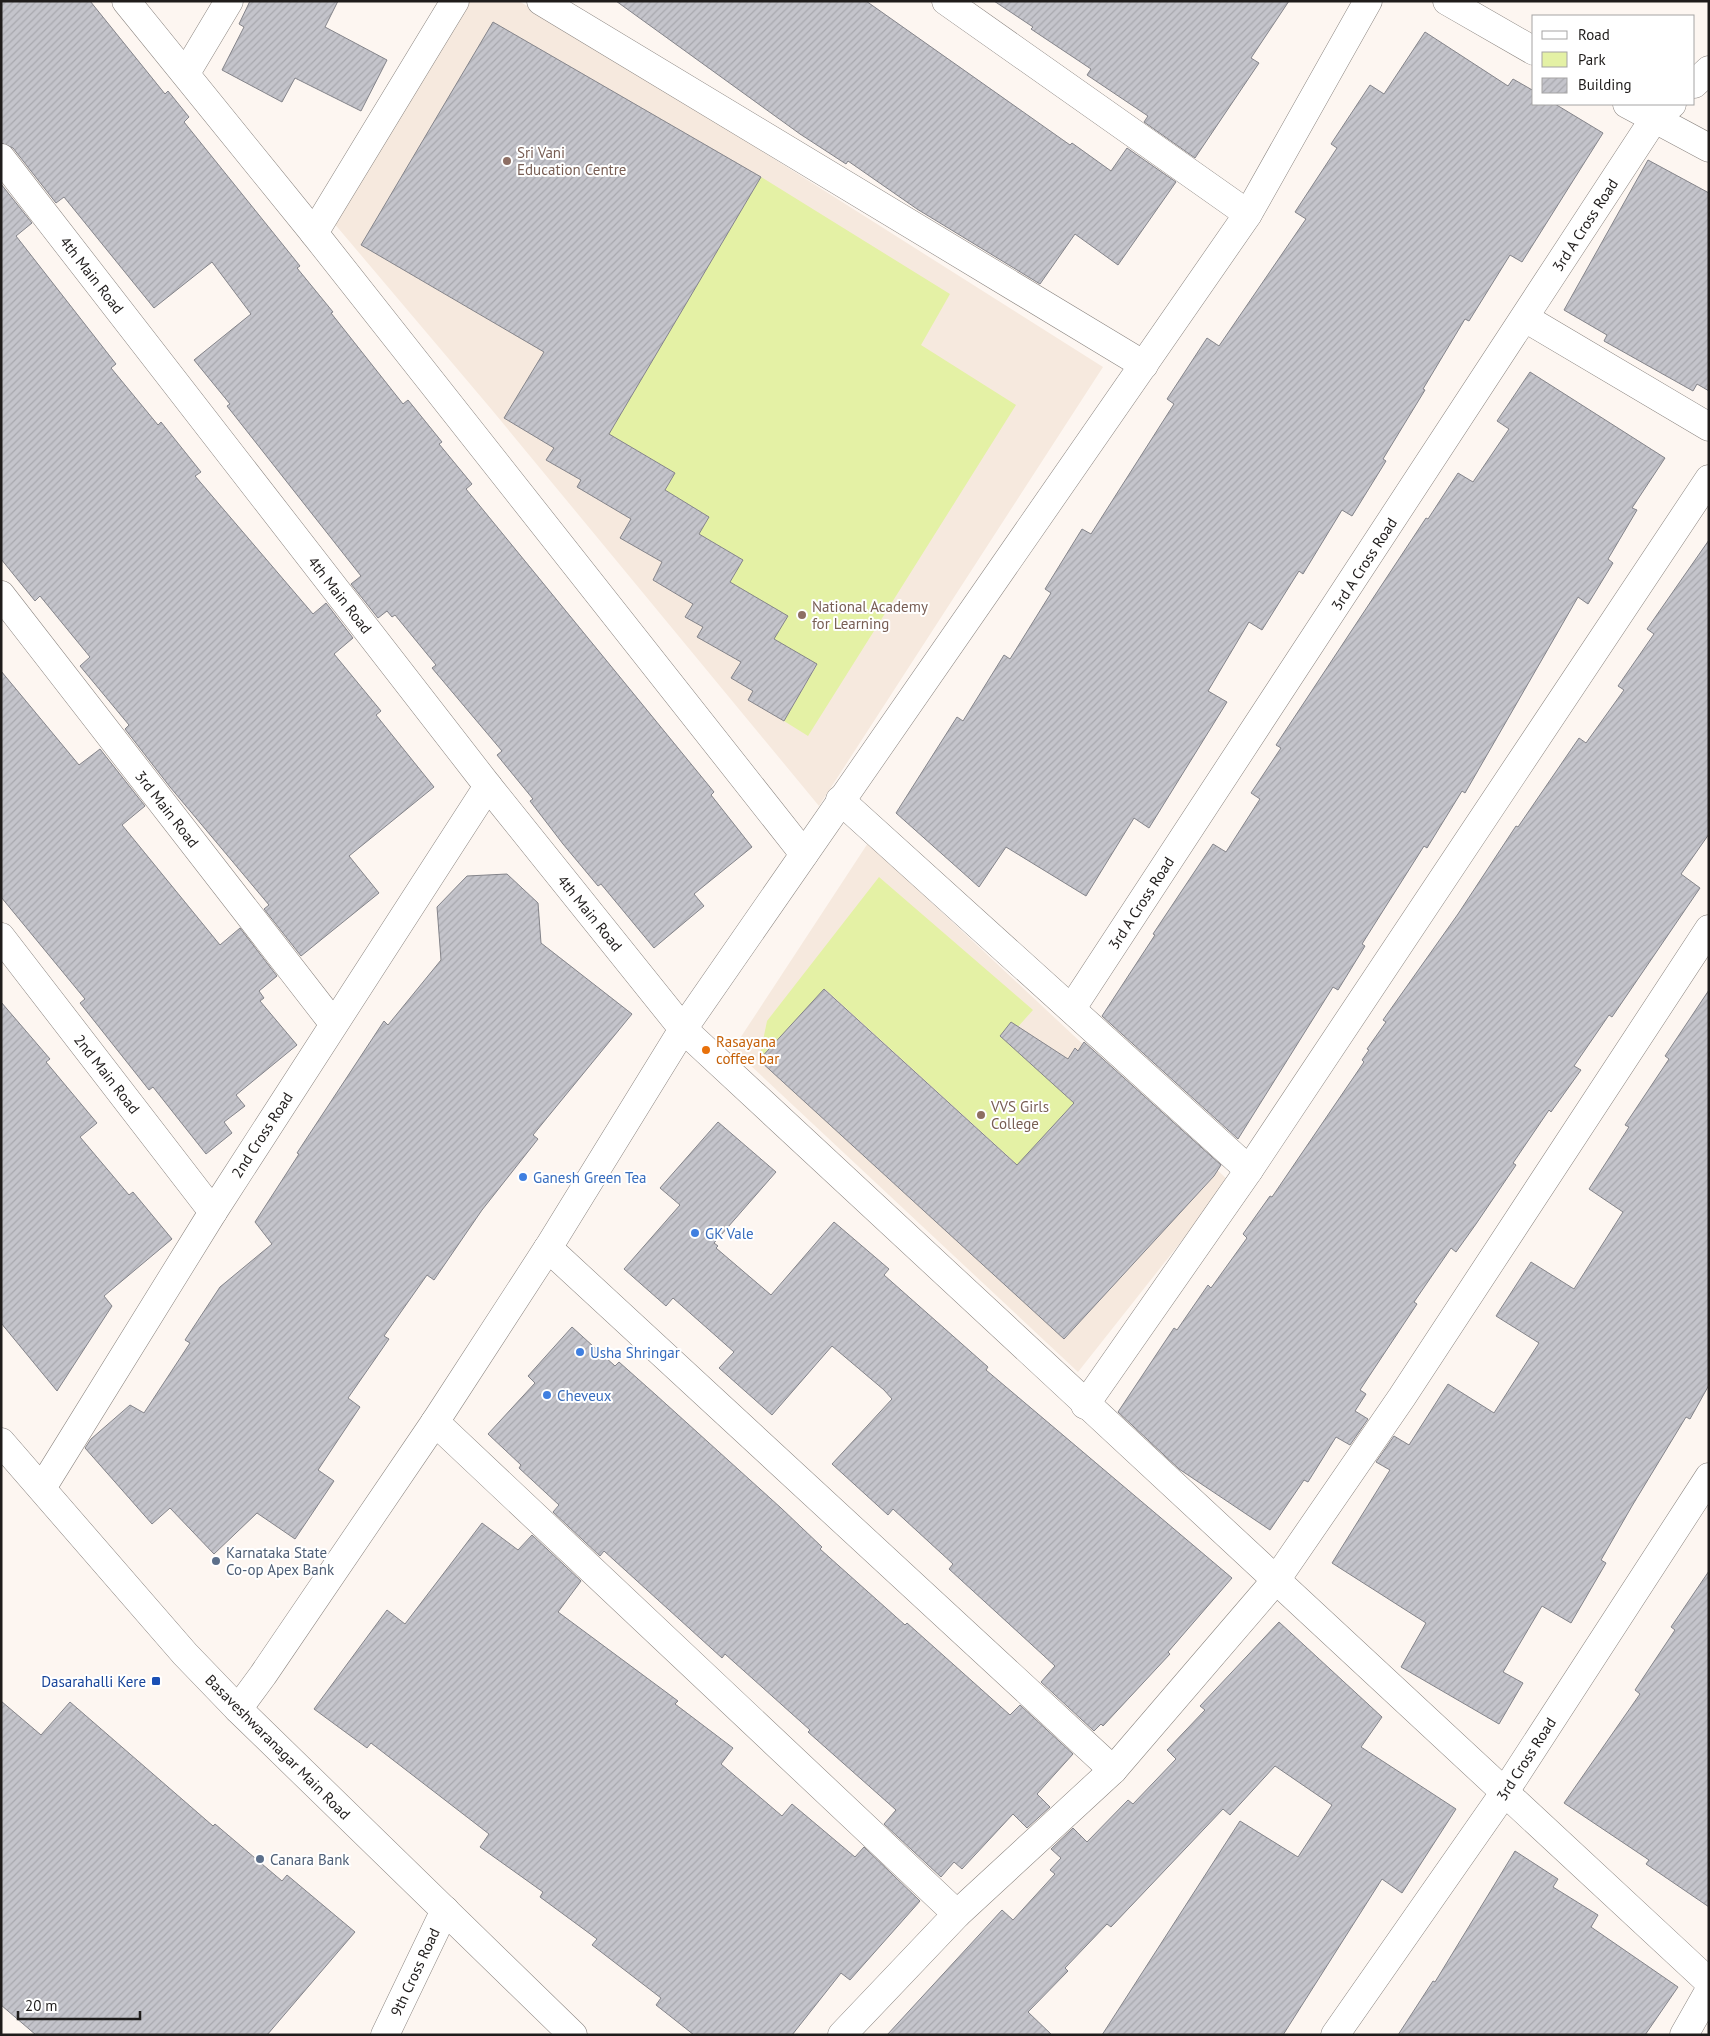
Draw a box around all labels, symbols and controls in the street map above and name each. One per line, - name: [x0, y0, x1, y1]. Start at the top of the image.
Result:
- legend: [1532, 15, 1695, 105]
- text: Road: [1578, 25, 1610, 44]
- text: Park: [1578, 50, 1606, 69]
- text: Building: [1578, 75, 1632, 94]
- place label: Sri Vani Education Centre: [517, 143, 626, 179]
- marker: Sri Vani Education Centre: [501, 155, 513, 167]
- street label: 3rd A Cross Road: [1548, 175, 1622, 275]
- street label: 4th Main Road: [56, 233, 128, 317]
- street label: 3rd A Cross Road: [1327, 514, 1401, 614]
- street label: 4th Main Road: [304, 553, 376, 637]
- place label: National Academy for Learning: [812, 597, 928, 633]
- marker: National Academy for Learning: [796, 609, 808, 621]
- street label: 3rd Main Road: [131, 767, 203, 851]
- street label: 3rd A Cross Road: [1104, 853, 1178, 953]
- street label: 4th Main Road: [553, 871, 627, 955]
- street label: 2nd Main Road: [70, 1030, 144, 1118]
- place label: Rasayana coffee bar: [716, 1032, 779, 1068]
- marker: Rasayana coffee bar: [700, 1044, 712, 1056]
- street label: 2nd Cross Road: [227, 1089, 297, 1181]
- place label: VVS Girls College: [990, 1097, 1049, 1133]
- marker: VVS Girls College: [975, 1109, 987, 1121]
- place label: Ganesh Green Tea: [533, 1168, 647, 1187]
- marker: Ganesh Green Tea: [517, 1171, 529, 1183]
- place label: GK Vale: [705, 1224, 754, 1243]
- marker: GK Vale: [689, 1227, 701, 1239]
- place label: Usha Shringar: [590, 1343, 680, 1362]
- marker: Usha Shringar: [574, 1346, 586, 1358]
- place label: Cheveux: [557, 1386, 612, 1405]
- marker: Cheveux: [541, 1389, 553, 1401]
- place label: Karnataka State Co-op Apex Bank: [226, 1543, 335, 1579]
- marker: Karnataka State Co-op Apex Bank: [210, 1555, 222, 1567]
- street label: Basaveshwaranagar Main Road: [201, 1670, 355, 1824]
- place label: Dasarahalli Kere: [41, 1672, 146, 1691]
- marker: Dasarahalli Kere: [150, 1675, 162, 1687]
- street label: 3rd Cross Road: [1492, 1714, 1560, 1804]
- place label: Canara Bank: [270, 1850, 350, 1869]
- marker: Canara Bank: [254, 1853, 266, 1865]
- street label: 9th Cross Road: [386, 1925, 444, 2019]
- scale bar: [18, 1988, 140, 2020]
- text: 20 m: [25, 1996, 58, 2015]

